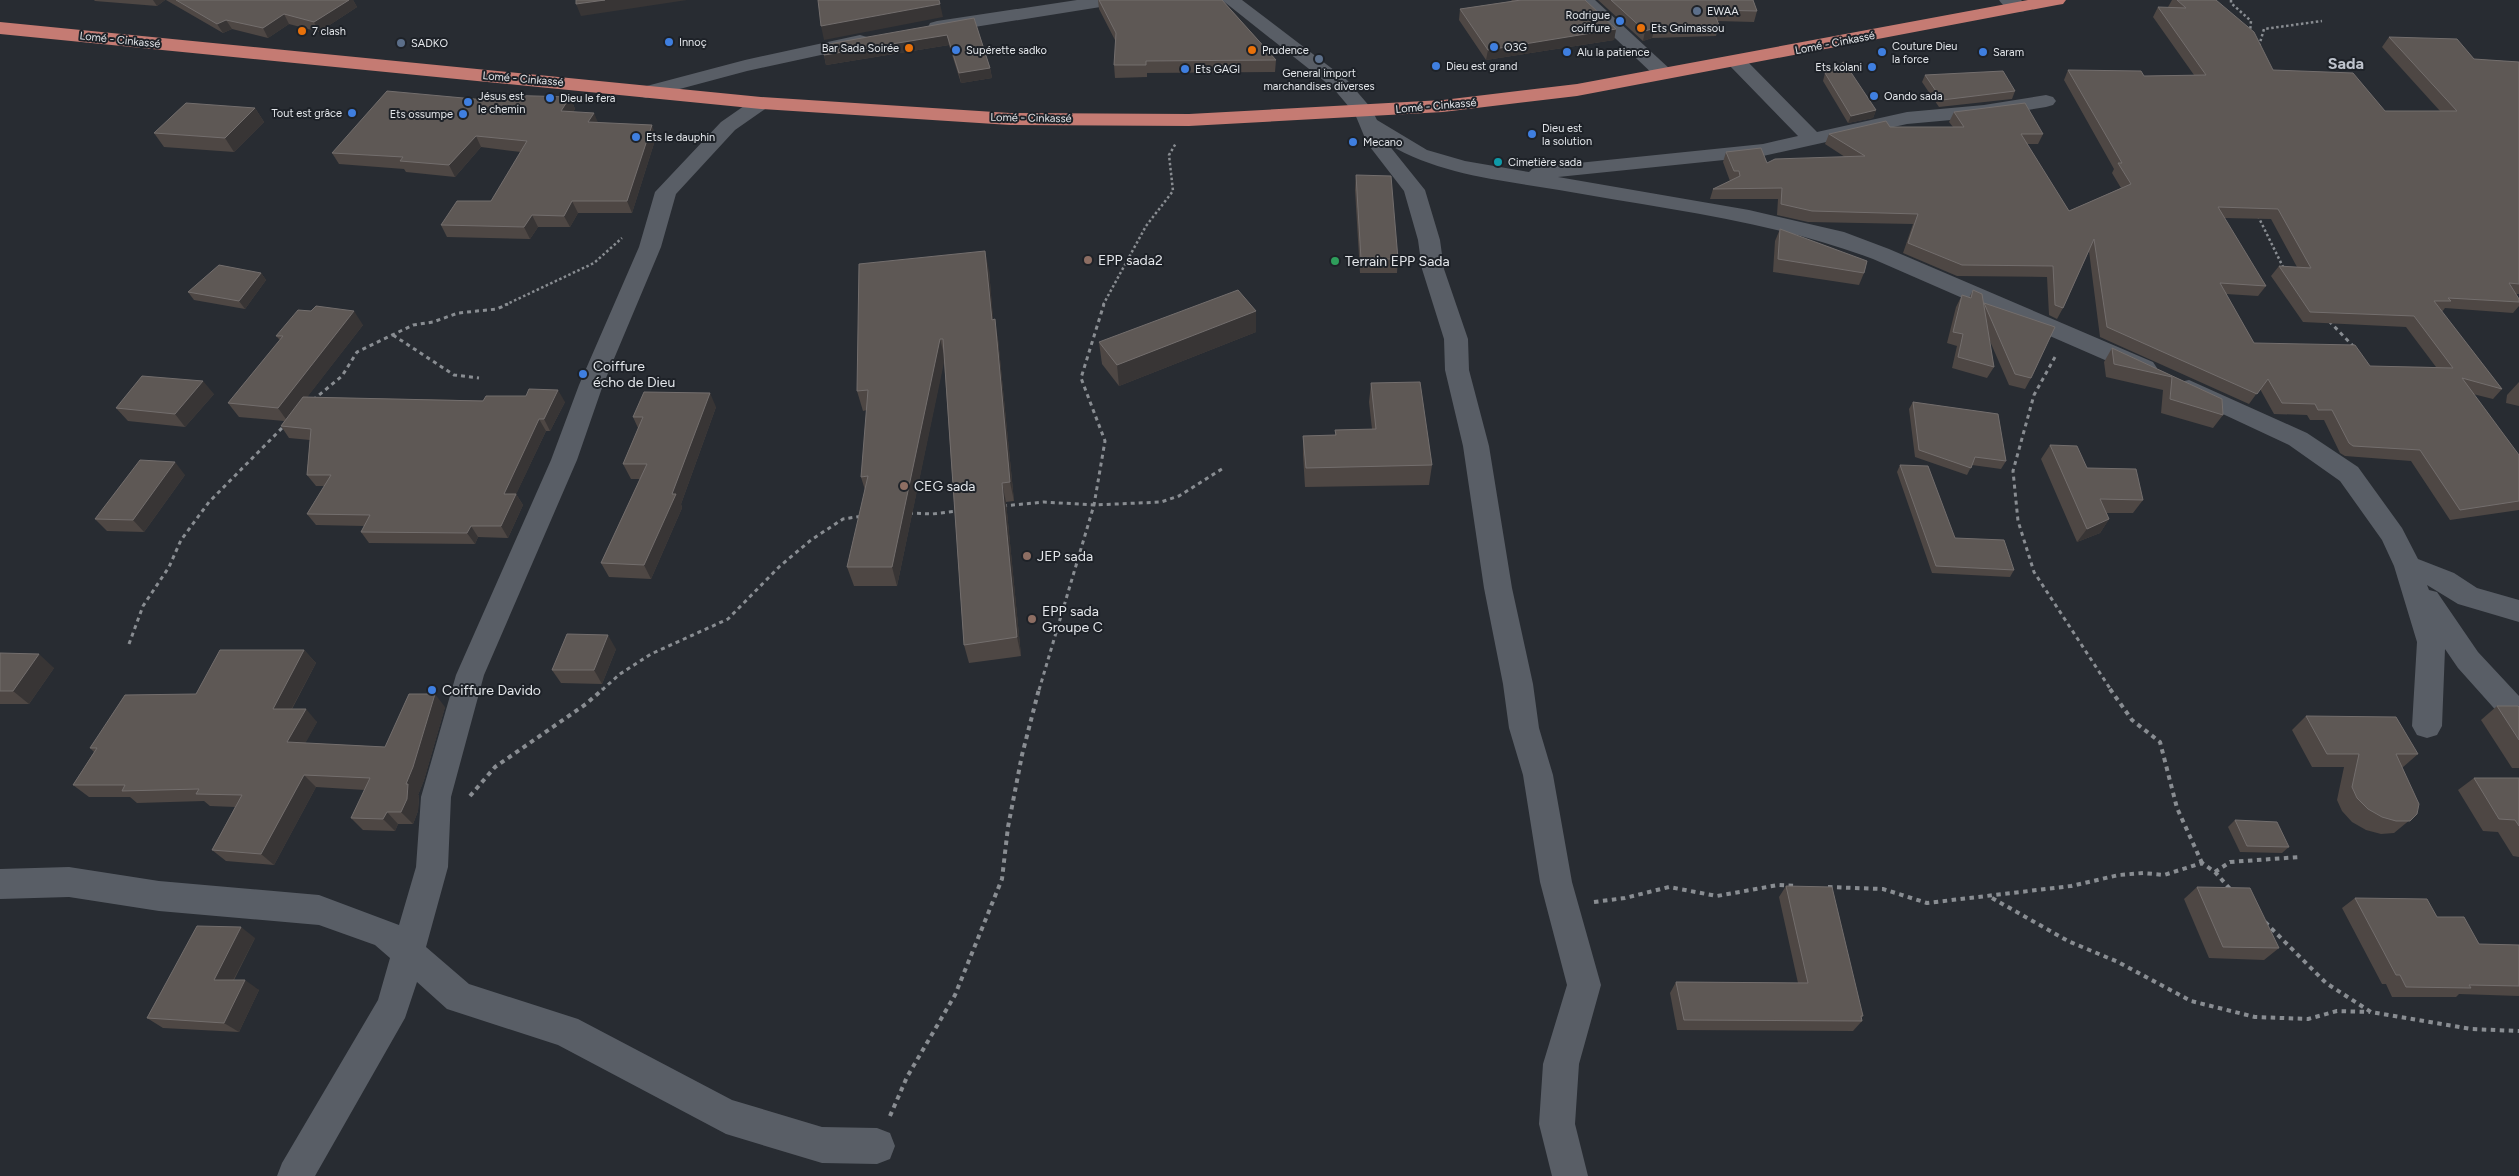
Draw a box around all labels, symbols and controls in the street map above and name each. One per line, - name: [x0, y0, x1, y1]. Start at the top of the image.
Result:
- marker: EWAA: [1691, 5, 1703, 17]
- place label: EWAA: [1707, 5, 1739, 18]
- place label: Rodrigue coiffure: [1565, 9, 1610, 35]
- marker: Rodrigue coiffure: [1614, 15, 1626, 27]
- marker: Ets Gnimassou: [1635, 22, 1647, 34]
- place label: Ets Gnimassou: [1651, 22, 1724, 35]
- marker: 7 clash: [296, 25, 308, 37]
- place label: 7 clash: [312, 25, 346, 38]
- street label: Lomé - Cinkassé: [79, 29, 161, 51]
- street label: Lomé - Cinkassé: [1794, 29, 1876, 57]
- marker: Innoç: [663, 36, 675, 48]
- place label: Innoç: [679, 36, 707, 49]
- marker: SADKO: [395, 37, 407, 49]
- place label: SADKO: [411, 37, 448, 50]
- place label: Couture Dieu la force: [1892, 40, 1957, 66]
- marker: O3G: [1488, 41, 1500, 53]
- place label: O3G: [1504, 41, 1527, 54]
- place label: Bar Sada Soirée: [822, 42, 899, 55]
- marker: Bar Sada Soirée: [903, 42, 915, 54]
- marker: Supérette sadko: [950, 44, 962, 56]
- place label: Supérette sadko: [966, 44, 1047, 57]
- marker: Prudence: [1246, 44, 1258, 56]
- place label: Prudence: [1262, 44, 1309, 57]
- marker: Alu la patience: [1561, 46, 1573, 58]
- place label: Alu la patience: [1577, 46, 1649, 59]
- marker: Couture Dieu la force: [1876, 46, 1888, 58]
- marker: Saram: [1977, 46, 1989, 58]
- place label: Saram: [1993, 46, 2024, 59]
- marker: General import marchandises diverses: [1313, 53, 1325, 65]
- district label: Sada: [2328, 54, 2364, 73]
- marker: Dieu est grand: [1430, 60, 1442, 72]
- place label: Dieu est grand: [1446, 60, 1517, 73]
- place label: Ets kolani: [1815, 61, 1862, 74]
- marker: Ets kolani: [1866, 61, 1878, 73]
- marker: Ets GAGI: [1179, 63, 1191, 75]
- place label: Ets GAGI: [1195, 63, 1240, 76]
- place label: General import marchandises diverses: [1263, 67, 1375, 93]
- street label: Lomé - Cinkassé: [482, 69, 564, 89]
- place label: Jésus est le chemin: [478, 90, 525, 116]
- marker: Oando sada: [1868, 90, 1880, 102]
- place label: Oando sada: [1884, 90, 1943, 103]
- marker: Dieu le fera: [544, 92, 556, 104]
- place label: Dieu le fera: [560, 92, 615, 105]
- marker: Jésus est le chemin: [462, 96, 474, 108]
- street label: Lomé - Cinkassé: [1395, 96, 1477, 116]
- place label: Tout est grâce: [271, 107, 342, 120]
- marker: Tout est grâce: [346, 107, 358, 119]
- place label: Ets ossumpe: [390, 108, 453, 121]
- marker: Ets ossumpe: [457, 108, 469, 120]
- street label: Lomé - Cinkassé: [990, 111, 1072, 125]
- place label: Dieu est la solution: [1542, 122, 1592, 148]
- marker: Dieu est la solution: [1526, 128, 1538, 140]
- marker: Ets le dauphin: [630, 131, 642, 143]
- place label: Ets le dauphin: [646, 131, 715, 144]
- marker: Mecano: [1347, 136, 1359, 148]
- place label: Mecano: [1363, 136, 1402, 149]
- marker: Cimetière sada: [1492, 156, 1504, 168]
- place label: Cimetière sada: [1508, 156, 1582, 169]
- place label: EPP sada2: [1098, 252, 1163, 269]
- place label: Terrain EPP Sada: [1345, 253, 1450, 270]
- marker: EPP sada2: [1082, 254, 1094, 266]
- marker: Terrain EPP Sada: [1329, 255, 1341, 267]
- place label: Coiffure écho de Dieu: [593, 358, 675, 391]
- marker: Coiffure écho de Dieu: [577, 368, 589, 380]
- place label: CEG sada: [914, 478, 976, 495]
- marker: CEG sada: [898, 480, 910, 492]
- place label: JEP sada: [1037, 548, 1093, 565]
- marker: JEP sada: [1021, 550, 1033, 562]
- place label: EPP sada Groupe C: [1042, 603, 1103, 636]
- marker: EPP sada Groupe C: [1026, 613, 1038, 625]
- place label: Coiffure Davido: [442, 682, 541, 699]
- marker: Coiffure Davido: [426, 684, 438, 696]

